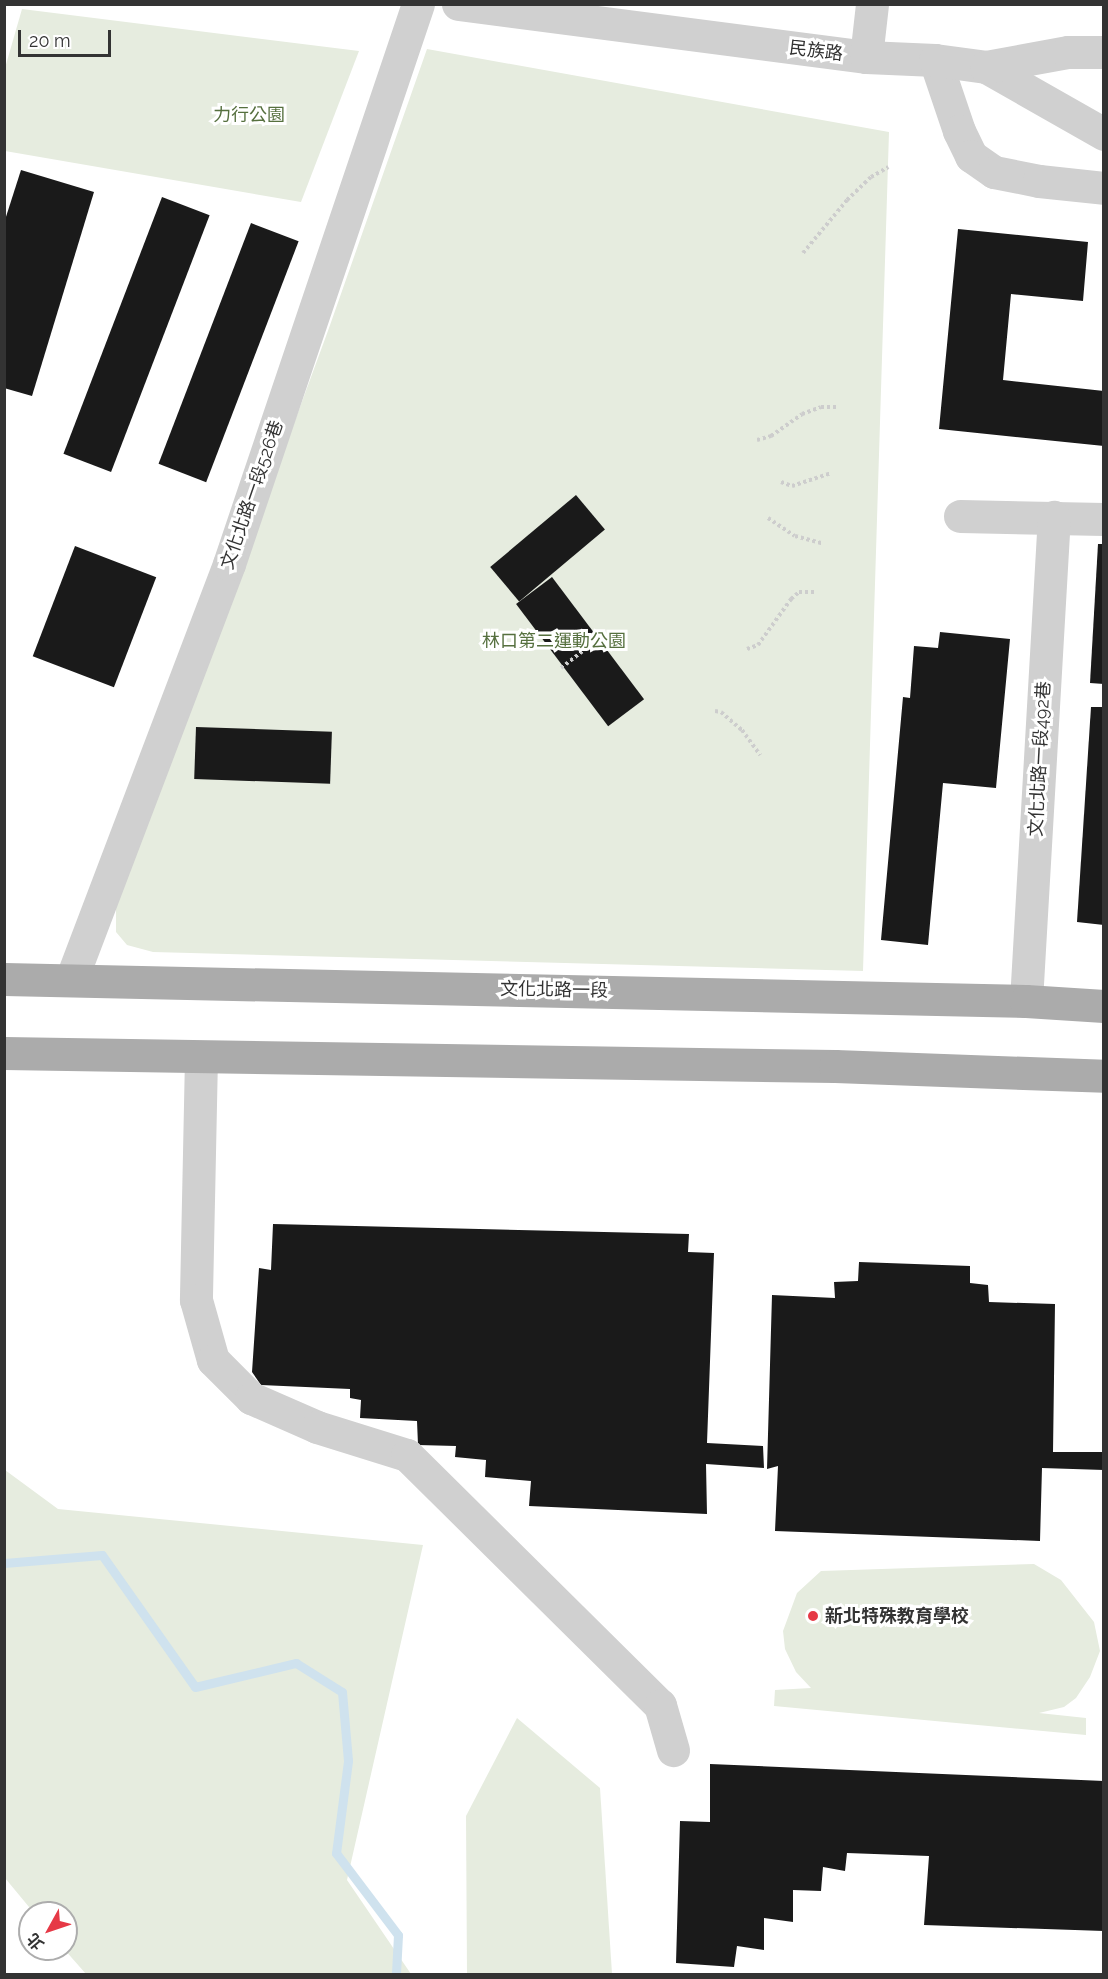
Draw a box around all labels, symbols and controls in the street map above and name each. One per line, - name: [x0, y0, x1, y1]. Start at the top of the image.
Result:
- scale bar: [21, 18, 114, 56]
- text: 20 m: [29, 30, 71, 51]
- street label: 民族路: [788, 37, 844, 65]
- park label: 力行公園: [213, 104, 285, 126]
- street label: 文化北路一段526巷: [216, 418, 288, 572]
- park label: 林口第二運動公園: [482, 630, 626, 652]
- street label: 文化北路一段492巷: [1025, 681, 1055, 837]
- street label: 文化北路一段: [500, 978, 608, 1002]
- place label: 新北特殊教育學校: [825, 1605, 969, 1627]
- marker: 新北特殊教育學校: [806, 1609, 820, 1623]
- north arrow: [18, 1901, 78, 1961]
- text: 北: [23, 1929, 48, 1954]

